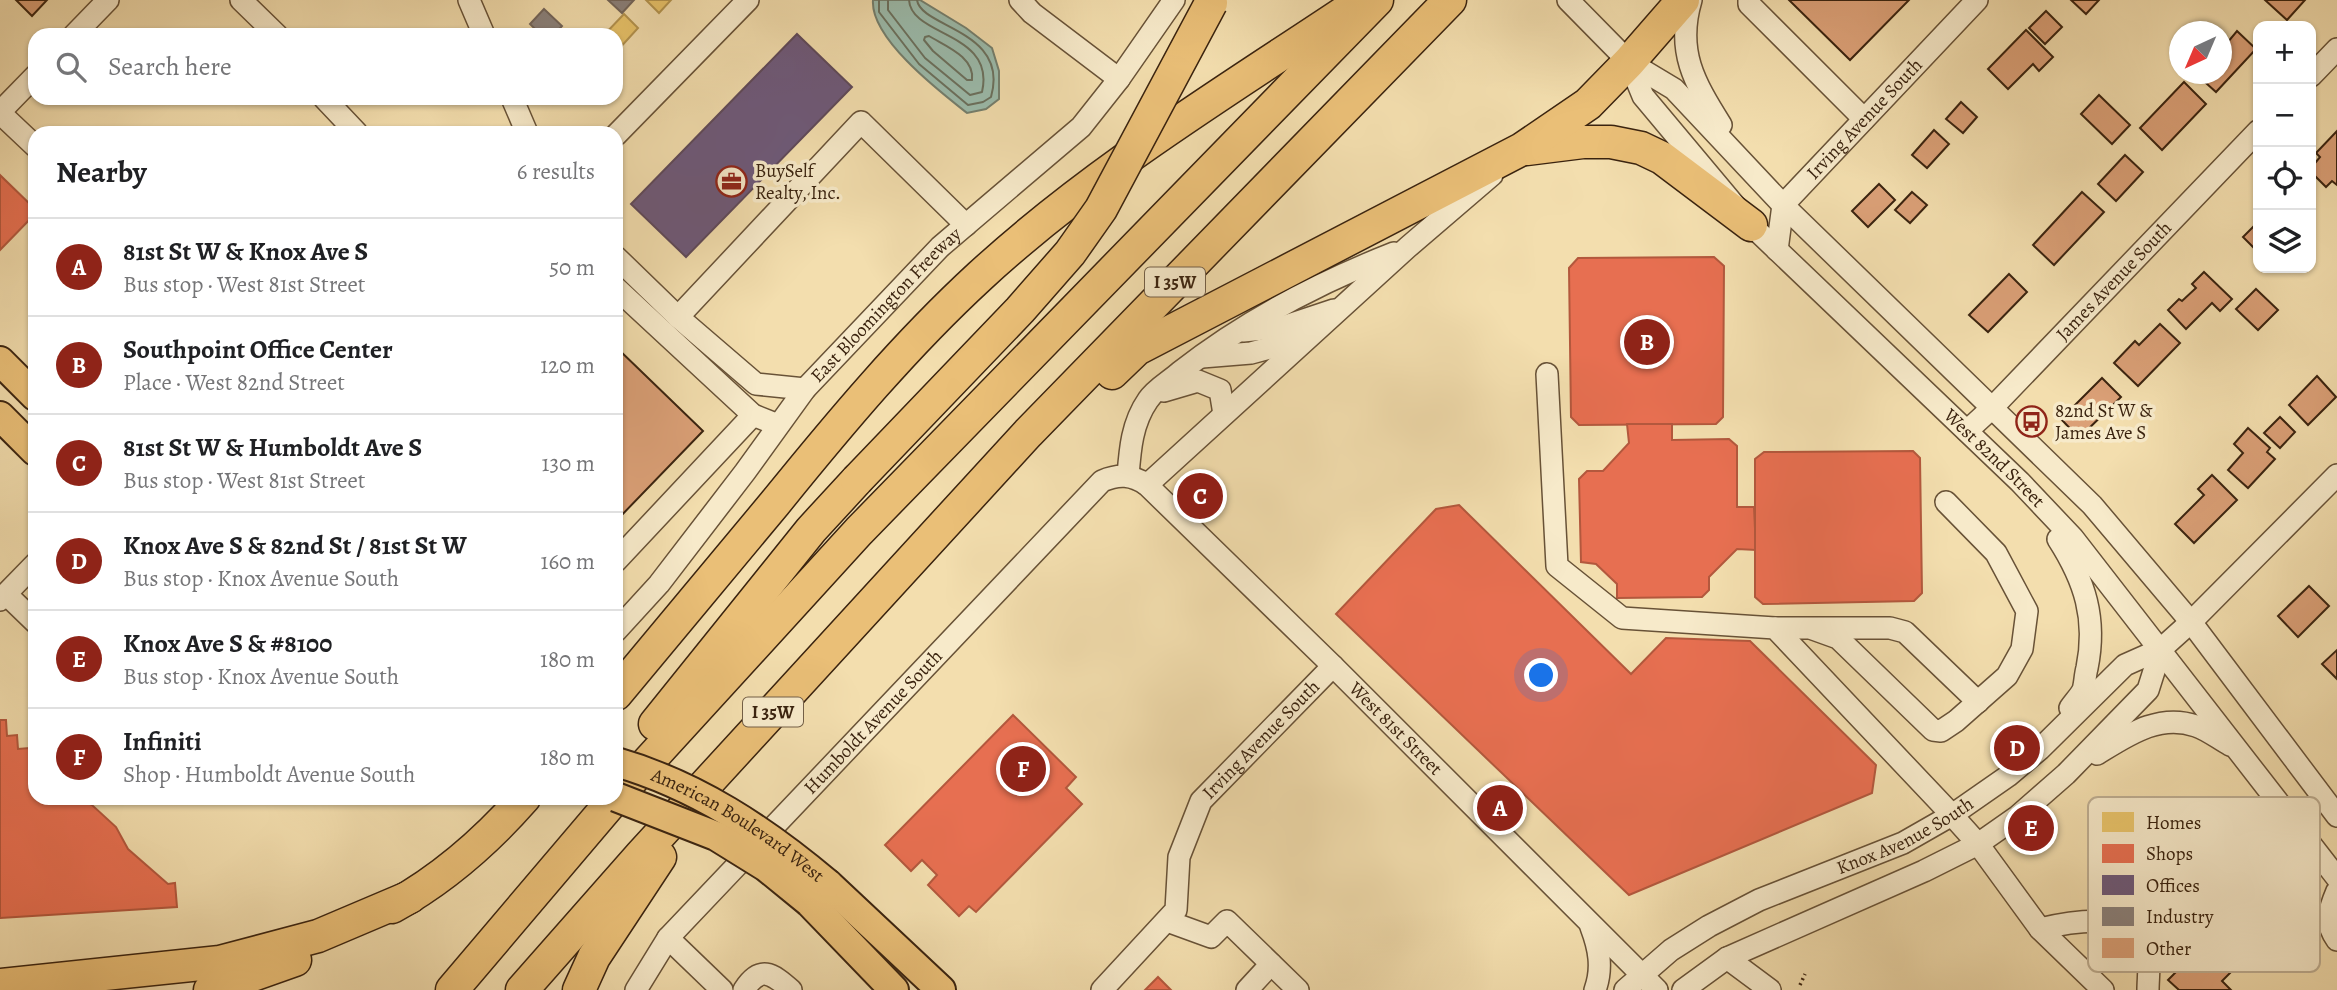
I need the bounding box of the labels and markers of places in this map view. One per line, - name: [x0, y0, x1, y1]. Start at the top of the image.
- place label: BuySelf Realty, Inc.: [755, 158, 841, 206]
- office icon: BuySelf Realty, Inc.: [715, 165, 749, 199]
- pin: B: [1624, 316, 1670, 368]
- place label: 82nd St W & James Ave S: [2055, 398, 2153, 446]
- bus stop icon: 82nd St W & James Ave S: [2015, 405, 2049, 439]
- pin: C: [1177, 470, 1223, 522]
- pin: D: [1994, 722, 2040, 774]
- pin: F: [1000, 743, 1046, 795]
- pin: A: [1477, 782, 1523, 834]
- pin: E: [2008, 802, 2054, 854]

